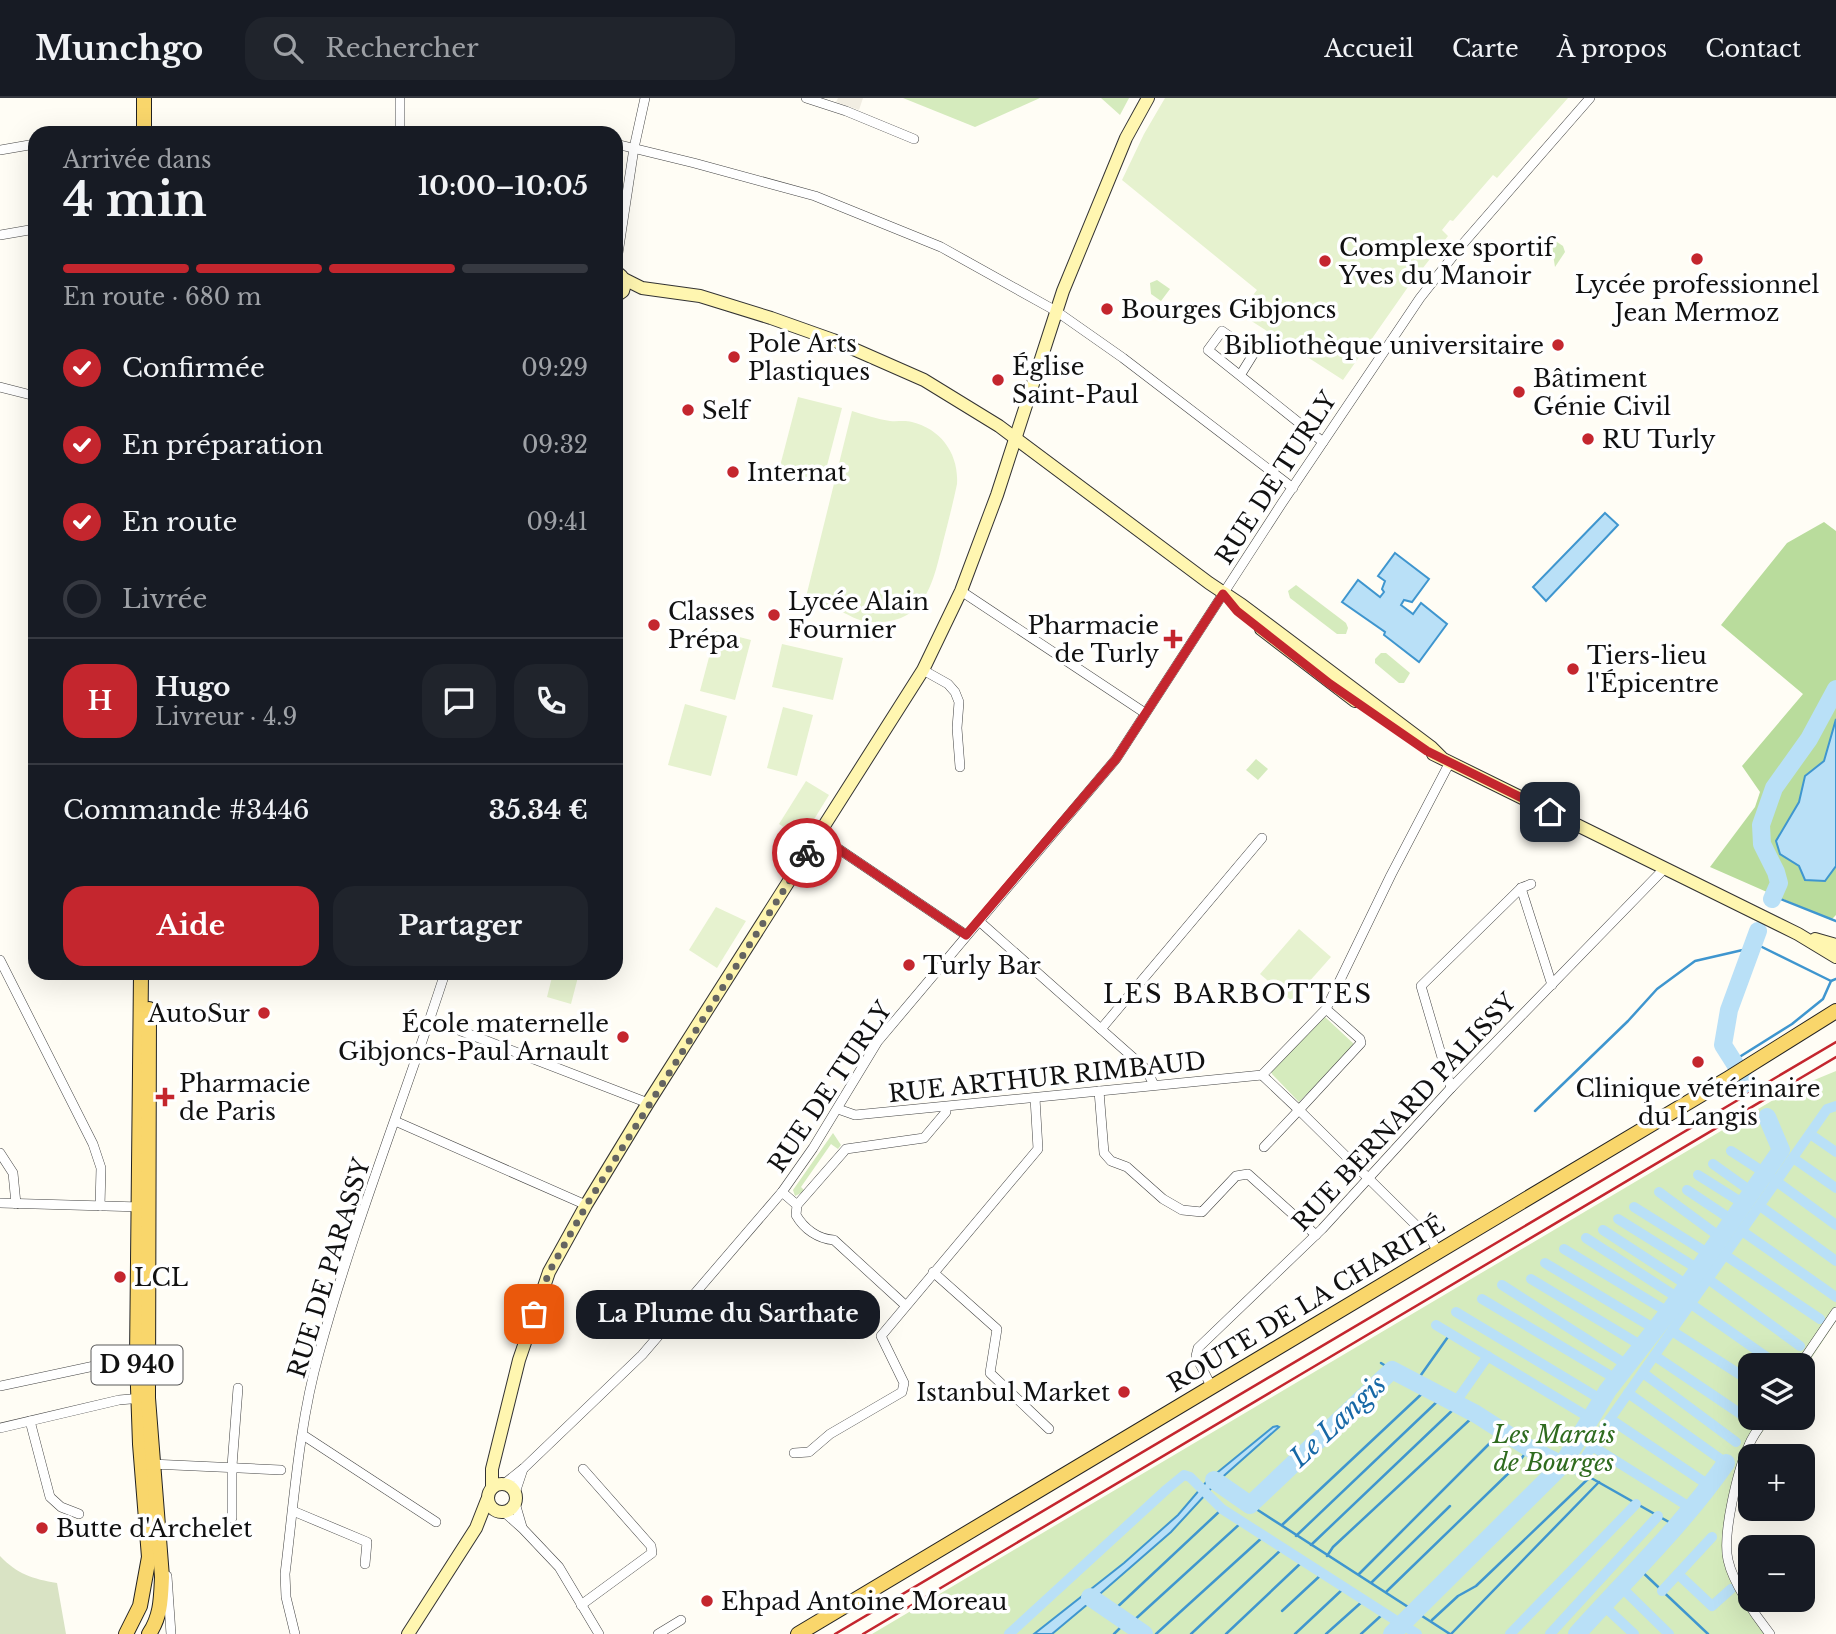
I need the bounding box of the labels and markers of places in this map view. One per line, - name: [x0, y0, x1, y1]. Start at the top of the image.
- place label: Complexe sportif Yves du Manoir: [1338, 233, 1557, 290]
- marker: Lycée professionnel Jean Mermoz: [1689, 251, 1705, 267]
- marker: Complexe sportif Yves du Manoir: [1317, 253, 1333, 269]
- place label: Lycée professionnel Jean Mermoz: [1575, 270, 1819, 327]
- place label: Bourges Gibjoncs: [1121, 295, 1336, 324]
- marker: Bourges Gibjoncs: [1099, 301, 1115, 317]
- place label: Pole Arts Plastiques: [748, 329, 870, 386]
- place label: Bibliothèque universitaire: [1224, 331, 1544, 360]
- marker: Bibliothèque universitaire: [1550, 337, 1566, 353]
- marker: Pole Arts Plastiques: [726, 349, 742, 365]
- place label: Église Saint-Paul: [1012, 352, 1139, 409]
- place label: Bâtiment Génie Civil: [1533, 364, 1671, 421]
- marker: Église Saint-Paul: [990, 372, 1006, 388]
- marker: Bâtiment Génie Civil: [1511, 384, 1527, 400]
- place label: Self: [702, 396, 752, 425]
- marker: Self: [680, 402, 696, 418]
- place label: RU Turly: [1602, 425, 1716, 454]
- marker: RU Turly: [1580, 431, 1596, 447]
- place label: Internat: [747, 458, 847, 487]
- marker: Internat: [725, 464, 741, 480]
- place label: Lycée Alain Fournier: [788, 587, 929, 644]
- place label: Classes Prépa: [668, 597, 755, 654]
- marker: Lycée Alain Fournier: [766, 607, 782, 623]
- place label: Pharmacie de Turly: [1027, 611, 1160, 668]
- marker: Classes Prépa: [646, 617, 662, 633]
- marker: Pharmacie de Turly: [1165, 631, 1181, 647]
- place label: Tiers-lieu l'Épicentre: [1587, 641, 1719, 698]
- marker: Tiers-lieu l'Épicentre: [1565, 661, 1581, 677]
- pin: [1520, 782, 1580, 842]
- place label: Turly Bar: [923, 951, 1041, 980]
- marker: Turly Bar: [901, 957, 917, 973]
- place label: AutoSur: [147, 999, 251, 1028]
- marker: AutoSur: [256, 1005, 272, 1021]
- place label: École maternelle Gibjoncs-Paul Arnault: [338, 1009, 609, 1066]
- marker: École maternelle Gibjoncs-Paul Arnault: [615, 1029, 631, 1045]
- marker: Clinique vétérinaire du Langis: [1690, 1054, 1706, 1070]
- place label: Pharmacie de Paris: [179, 1069, 311, 1126]
- place label: Clinique vétérinaire du Langis: [1576, 1074, 1820, 1131]
- marker: Pharmacie de Paris: [157, 1089, 173, 1105]
- place label: LCL: [134, 1263, 188, 1292]
- marker: LCL: [112, 1269, 128, 1285]
- pin: [504, 1284, 564, 1344]
- callout: La Plume du Sarthate: [576, 1290, 880, 1338]
- place label: Istanbul Market: [916, 1378, 1110, 1407]
- marker: Istanbul Market: [1116, 1384, 1132, 1400]
- place label: Butte d'Archelet: [56, 1514, 252, 1543]
- marker: Butte d'Archelet: [34, 1520, 50, 1536]
- place label: Ehpad Antoine Moreau: [721, 1587, 1007, 1616]
- marker: Ehpad Antoine Moreau: [699, 1593, 715, 1609]

